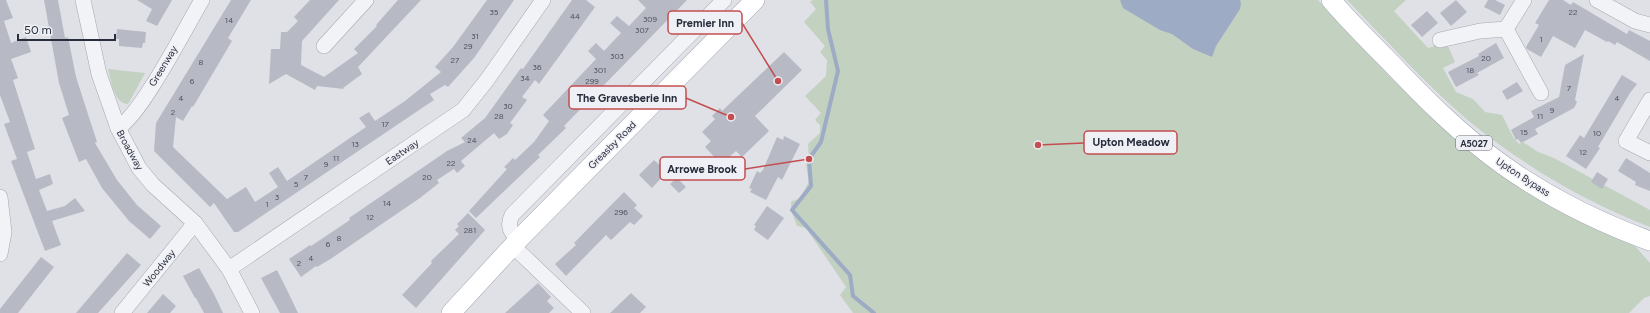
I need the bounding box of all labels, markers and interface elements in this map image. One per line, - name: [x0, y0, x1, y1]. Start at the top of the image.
- house number: 35: [490, 7, 499, 17]
- house number: 22: [1569, 7, 1577, 17]
- house number: 44: [570, 11, 580, 21]
- callout: Premier Inn: [668, 11, 742, 34]
- house number: 309: [643, 14, 657, 24]
- house number: 14: [225, 15, 233, 25]
- scale bar: [18, 16, 115, 42]
- text: Premier Inn: [676, 17, 734, 30]
- text: 50 m: [24, 23, 52, 37]
- house number: 307: [635, 25, 650, 35]
- house number: 31: [471, 31, 479, 41]
- house number: 1: [1539, 34, 1543, 44]
- house number: 29: [464, 41, 473, 51]
- street label: Greenway: [146, 43, 181, 89]
- house number: 303: [610, 51, 624, 61]
- house number: 20: [1481, 53, 1491, 63]
- house number: 27: [451, 55, 460, 65]
- house number: 8: [199, 57, 204, 67]
- house number: 36: [533, 62, 542, 72]
- house number: 301: [594, 65, 606, 75]
- house number: 18: [1466, 65, 1474, 75]
- house number: 34: [520, 73, 530, 83]
- house number: 6: [190, 76, 195, 86]
- house number: 299: [585, 76, 599, 86]
- house number: 7: [1567, 83, 1572, 93]
- callout: The Gravesberie Inn: [569, 86, 686, 109]
- text: The Gravesberie Inn: [577, 92, 677, 105]
- house number: 4: [179, 93, 184, 103]
- house number: 4: [1615, 93, 1620, 103]
- house number: 30: [503, 101, 513, 111]
- house number: 9: [1550, 105, 1555, 115]
- house number: 2: [171, 107, 175, 117]
- house number: 28: [494, 111, 504, 121]
- house number: 11: [1537, 111, 1543, 121]
- street label: Greasby Road: [585, 118, 639, 172]
- house number: 17: [381, 119, 389, 129]
- street label: Broadway: [114, 127, 147, 173]
- house number: 15: [1520, 127, 1528, 137]
- house number: 10: [1593, 128, 1601, 138]
- callout: Upton Meadow: [1084, 131, 1177, 154]
- house number: 24: [467, 135, 477, 145]
- street label: Eastway: [383, 136, 422, 168]
- text: Upton Meadow: [1092, 136, 1170, 149]
- road number: A5027: [1456, 136, 1492, 150]
- house number: 13: [351, 139, 359, 149]
- house number: 12: [1579, 147, 1587, 157]
- house number: 11: [333, 153, 339, 163]
- street label: Upton Bypass: [1493, 155, 1553, 200]
- callout: Arrowe Brook: [660, 157, 745, 180]
- house number: 22: [447, 158, 455, 168]
- house number: 9: [324, 159, 329, 169]
- text: Arrowe Brook: [667, 163, 737, 176]
- house number: 7: [304, 172, 309, 182]
- house number: 20: [422, 172, 432, 182]
- house number: 5: [294, 179, 299, 189]
- house number: 3: [275, 192, 279, 202]
- house number: 14: [383, 198, 391, 208]
- house number: 1: [265, 199, 269, 209]
- house number: 296: [614, 207, 628, 217]
- house number: 12: [366, 212, 374, 222]
- house number: 281: [464, 225, 476, 235]
- house number: 8: [337, 233, 342, 243]
- house number: 6: [326, 239, 331, 249]
- street label: Woodway: [140, 246, 179, 289]
- house number: 4: [309, 253, 314, 263]
- house number: 2: [297, 258, 301, 268]

